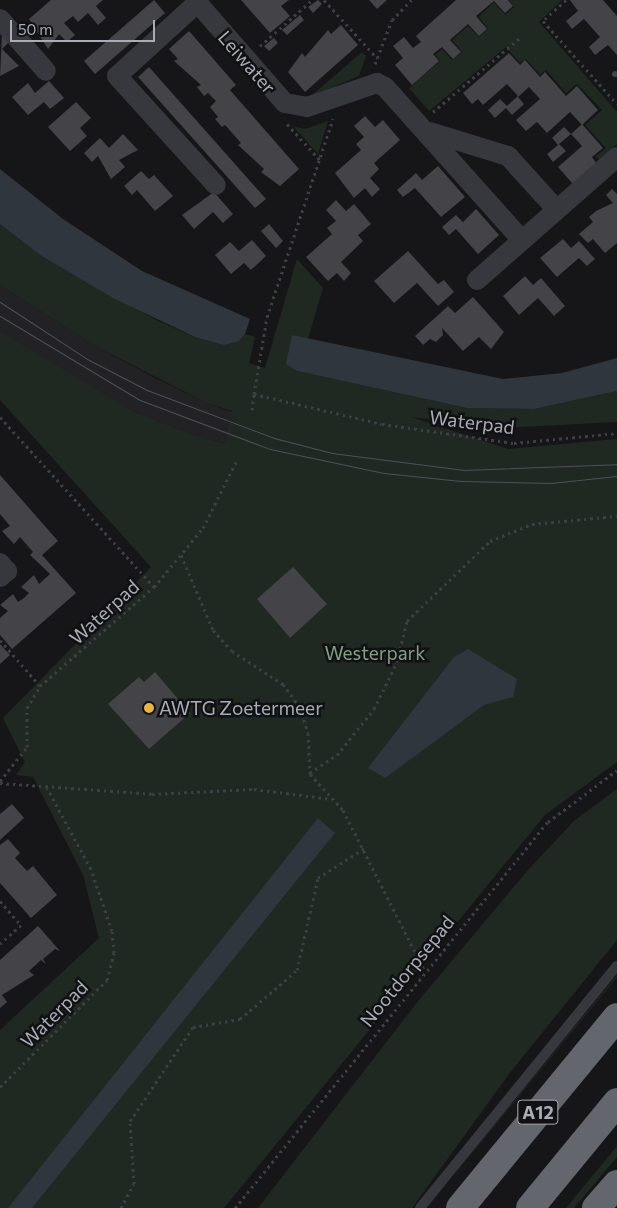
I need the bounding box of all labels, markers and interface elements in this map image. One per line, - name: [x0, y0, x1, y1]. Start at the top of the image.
- scale bar: [12, 10, 158, 42]
- text: 50 m: [18, 20, 52, 38]
- street label: Leiwater: [213, 26, 281, 98]
- street label: Waterpad: [428, 405, 516, 439]
- street label: Waterpad: [65, 575, 143, 649]
- park label: Westerpark: [325, 642, 425, 664]
- place label: AWTG Zoetermeer: [159, 697, 323, 719]
- marker: AWTG Zoetermeer: [143, 702, 155, 714]
- street label: Nootdorpsepad: [355, 911, 459, 1031]
- street label: Waterpad: [16, 976, 92, 1052]
- road number: A12: [517, 1096, 559, 1128]

